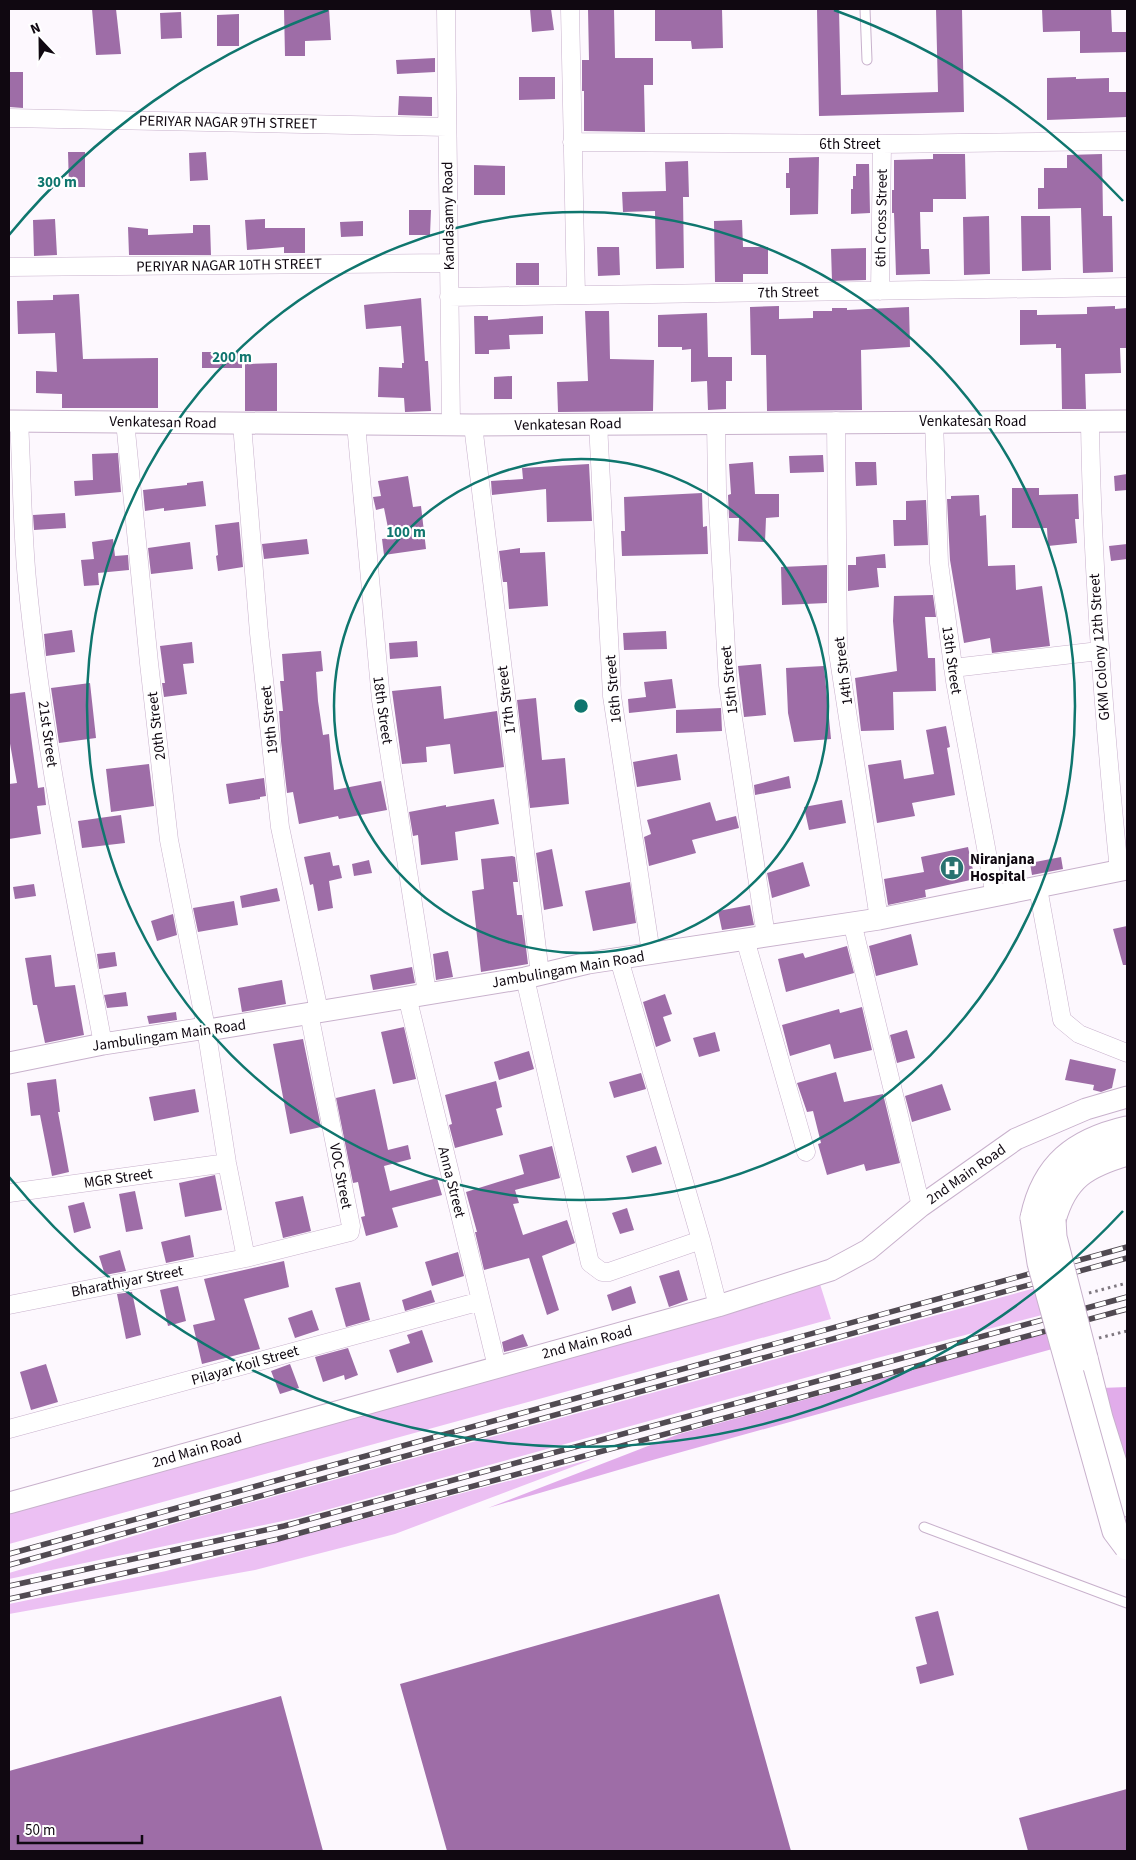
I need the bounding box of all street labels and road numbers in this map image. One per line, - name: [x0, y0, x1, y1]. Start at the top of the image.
- street label: PERIYAR NAGAR 9TH STREET: [139, 110, 317, 135]
- street label: 6th Street: [819, 134, 881, 155]
- street label: Kandasamy Road: [437, 161, 460, 271]
- street label: 6th Cross Street: [870, 169, 893, 267]
- street label: PERIYAR NAGAR 10TH STREET: [136, 253, 322, 278]
- street label: 7th Street: [757, 281, 819, 304]
- street label: Venkatesan Road: [109, 411, 217, 434]
- street label: Venkatesan Road: [919, 411, 1027, 432]
- street label: Venkatesan Road: [514, 413, 622, 436]
- street label: GKM Colony 12th Street: [1084, 573, 1115, 721]
- street label: 13th Street: [936, 625, 967, 696]
- street label: 14th Street: [829, 636, 858, 706]
- street label: 15th Street: [715, 645, 744, 715]
- street label: 16th Street: [600, 654, 627, 724]
- street label: 17th Street: [492, 665, 521, 735]
- street label: 18th Street: [367, 675, 398, 746]
- street label: 19th Street: [255, 685, 284, 755]
- street label: 20th Street: [142, 691, 171, 761]
- street label: 21st Street: [32, 700, 63, 768]
- street label: Jambulingam Main Road: [490, 946, 646, 993]
- street label: Jambulingam Main Road: [91, 1014, 247, 1057]
- street label: 2nd Main Road: [922, 1139, 1010, 1210]
- street label: VOC Street: [324, 1141, 357, 1211]
- street label: Anna Street: [433, 1144, 470, 1220]
- street label: MGR Street: [82, 1163, 154, 1194]
- street label: Bharathiyar Street: [69, 1260, 185, 1303]
- street label: 2nd Main Road: [540, 1320, 635, 1365]
- street label: Pilayar Koil Street: [189, 1340, 301, 1391]
- street label: 2nd Main Road: [150, 1428, 245, 1473]

